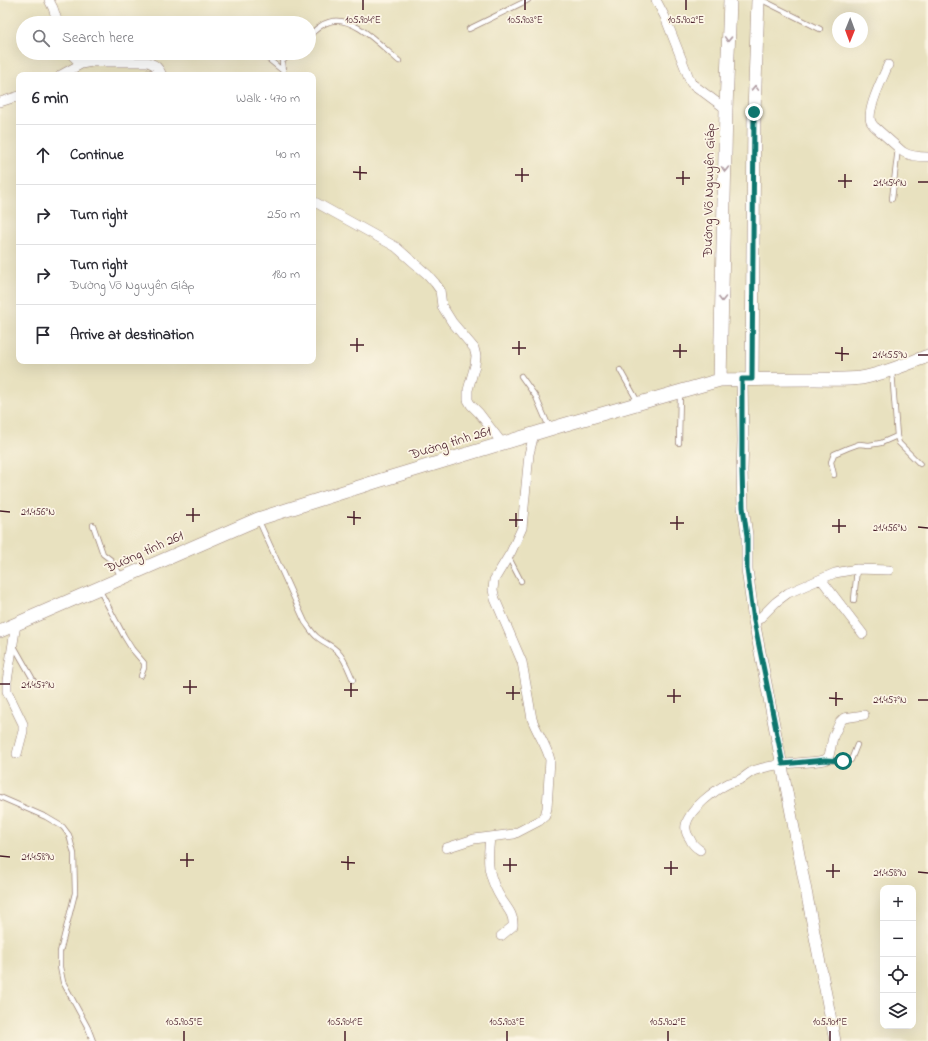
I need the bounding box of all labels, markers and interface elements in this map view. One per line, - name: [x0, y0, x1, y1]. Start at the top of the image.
- north arrow: [832, 12, 868, 48]
- text: 105.904°E: [345, 13, 381, 28]
- text: 105.903°E: [507, 13, 543, 28]
- text: 105.902°E: [668, 13, 704, 28]
- search box: [16, 16, 316, 60]
- icon: search: [30, 27, 52, 49]
- text: Search here: [62, 27, 134, 49]
- one-way arrow: [724, 36, 733, 42]
- one-way arrow: [751, 85, 759, 91]
- text: 6 min: [32, 86, 68, 111]
- text: Walk · 470 m: [236, 89, 300, 108]
- route end: [745, 103, 763, 121]
- street label: Đường Võ Nguyên Giáp: [698, 122, 722, 258]
- icon: ahead: [32, 144, 54, 166]
- text: Continue: [70, 144, 124, 166]
- text: 40 m: [276, 145, 300, 164]
- one-way arrow: [721, 166, 729, 172]
- text: 21.454°N: [873, 176, 907, 191]
- icon: right: [32, 204, 54, 226]
- text: Turn right: [70, 204, 128, 226]
- text: 250 m: [267, 205, 300, 224]
- text: Turn right: [70, 254, 128, 276]
- icon: right: [32, 264, 54, 286]
- text: 180 m: [272, 265, 300, 284]
- text: Đường Võ Nguyên Giáp: [70, 276, 195, 295]
- one-way arrow: [718, 296, 726, 302]
- icon: arrive: [32, 324, 54, 346]
- text: Arrive at destination: [70, 324, 194, 346]
- text: 21.455°N: [872, 348, 908, 363]
- street label: Đường tỉnh 261: [406, 421, 495, 467]
- text: 21.456°N: [21, 505, 55, 520]
- text: 21.456°N: [873, 521, 907, 536]
- street label: Đường tỉnh 261: [101, 525, 188, 580]
- text: 21.457°N: [21, 678, 55, 693]
- text: 21.457°N: [873, 693, 907, 708]
- route start: [834, 752, 852, 770]
- text: 21.458°N: [21, 850, 55, 865]
- text: 21.458°N: [873, 866, 907, 881]
- map controls: [880, 885, 916, 1029]
- button: +: [880, 885, 916, 921]
- button: −: [880, 921, 916, 957]
- button: locate: [880, 957, 916, 993]
- button: layers: [880, 993, 916, 1029]
- text: 105.905°E: [165, 1015, 203, 1030]
- text: 105.904°E: [327, 1015, 363, 1030]
- text: 105.903°E: [489, 1015, 525, 1030]
- text: 105.902°E: [650, 1015, 686, 1030]
- text: 105.901°E: [813, 1015, 847, 1030]

